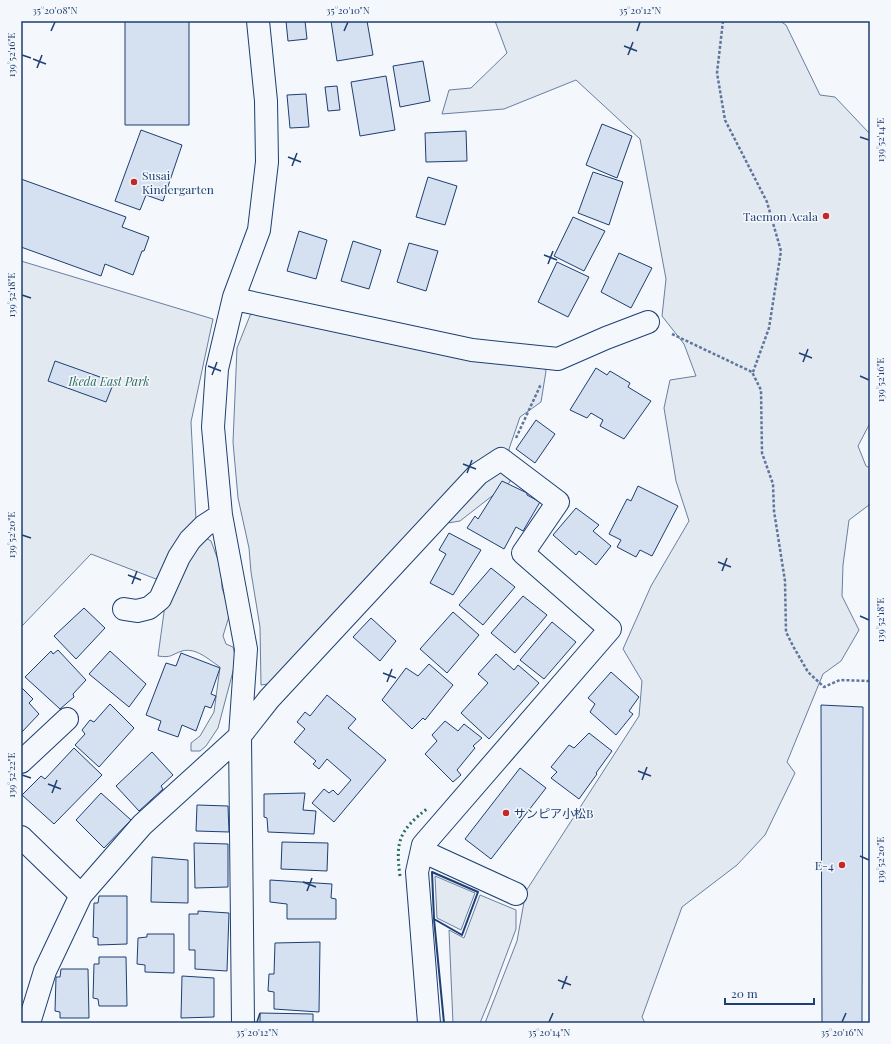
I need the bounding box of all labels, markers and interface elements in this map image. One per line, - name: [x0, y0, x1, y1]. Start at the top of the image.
- text: 35°20'08"N: [32, 3, 78, 17]
- text: 35°20'10"N: [326, 3, 370, 17]
- text: 35°20'12"N: [619, 3, 661, 17]
- text: 139°52'16"E: [4, 33, 18, 77]
- text: 139°52'14"E: [873, 118, 887, 162]
- place label: Susai Kindergarten: [142, 167, 214, 197]
- marker: Susai Kindergarten: [129, 177, 139, 187]
- place label: Taemon Acala: [743, 208, 818, 224]
- marker: Taemon Acala: [821, 211, 831, 221]
- text: 139°52'18"E: [4, 273, 18, 317]
- text: 139°52'16"E: [873, 358, 887, 402]
- park label: Ikeda East Park: [68, 373, 149, 389]
- text: 139°52'20"E: [4, 512, 18, 558]
- text: 139°52'18"E: [873, 598, 887, 642]
- text: 139°52'22"E: [4, 752, 18, 798]
- place label: サンピア小松B: [514, 805, 593, 821]
- marker: サンピア小松B: [501, 808, 511, 818]
- text: 139°52'20"E: [873, 837, 887, 883]
- place label: E-4: [815, 857, 834, 873]
- marker: E-4: [837, 860, 847, 870]
- scale bar: [725, 980, 814, 1006]
- text: 20 m: [731, 985, 758, 1001]
- text: 35°20'12"N: [236, 1025, 278, 1039]
- text: 35°20'14"N: [528, 1025, 570, 1039]
- text: 35°20'16"N: [821, 1025, 864, 1039]

